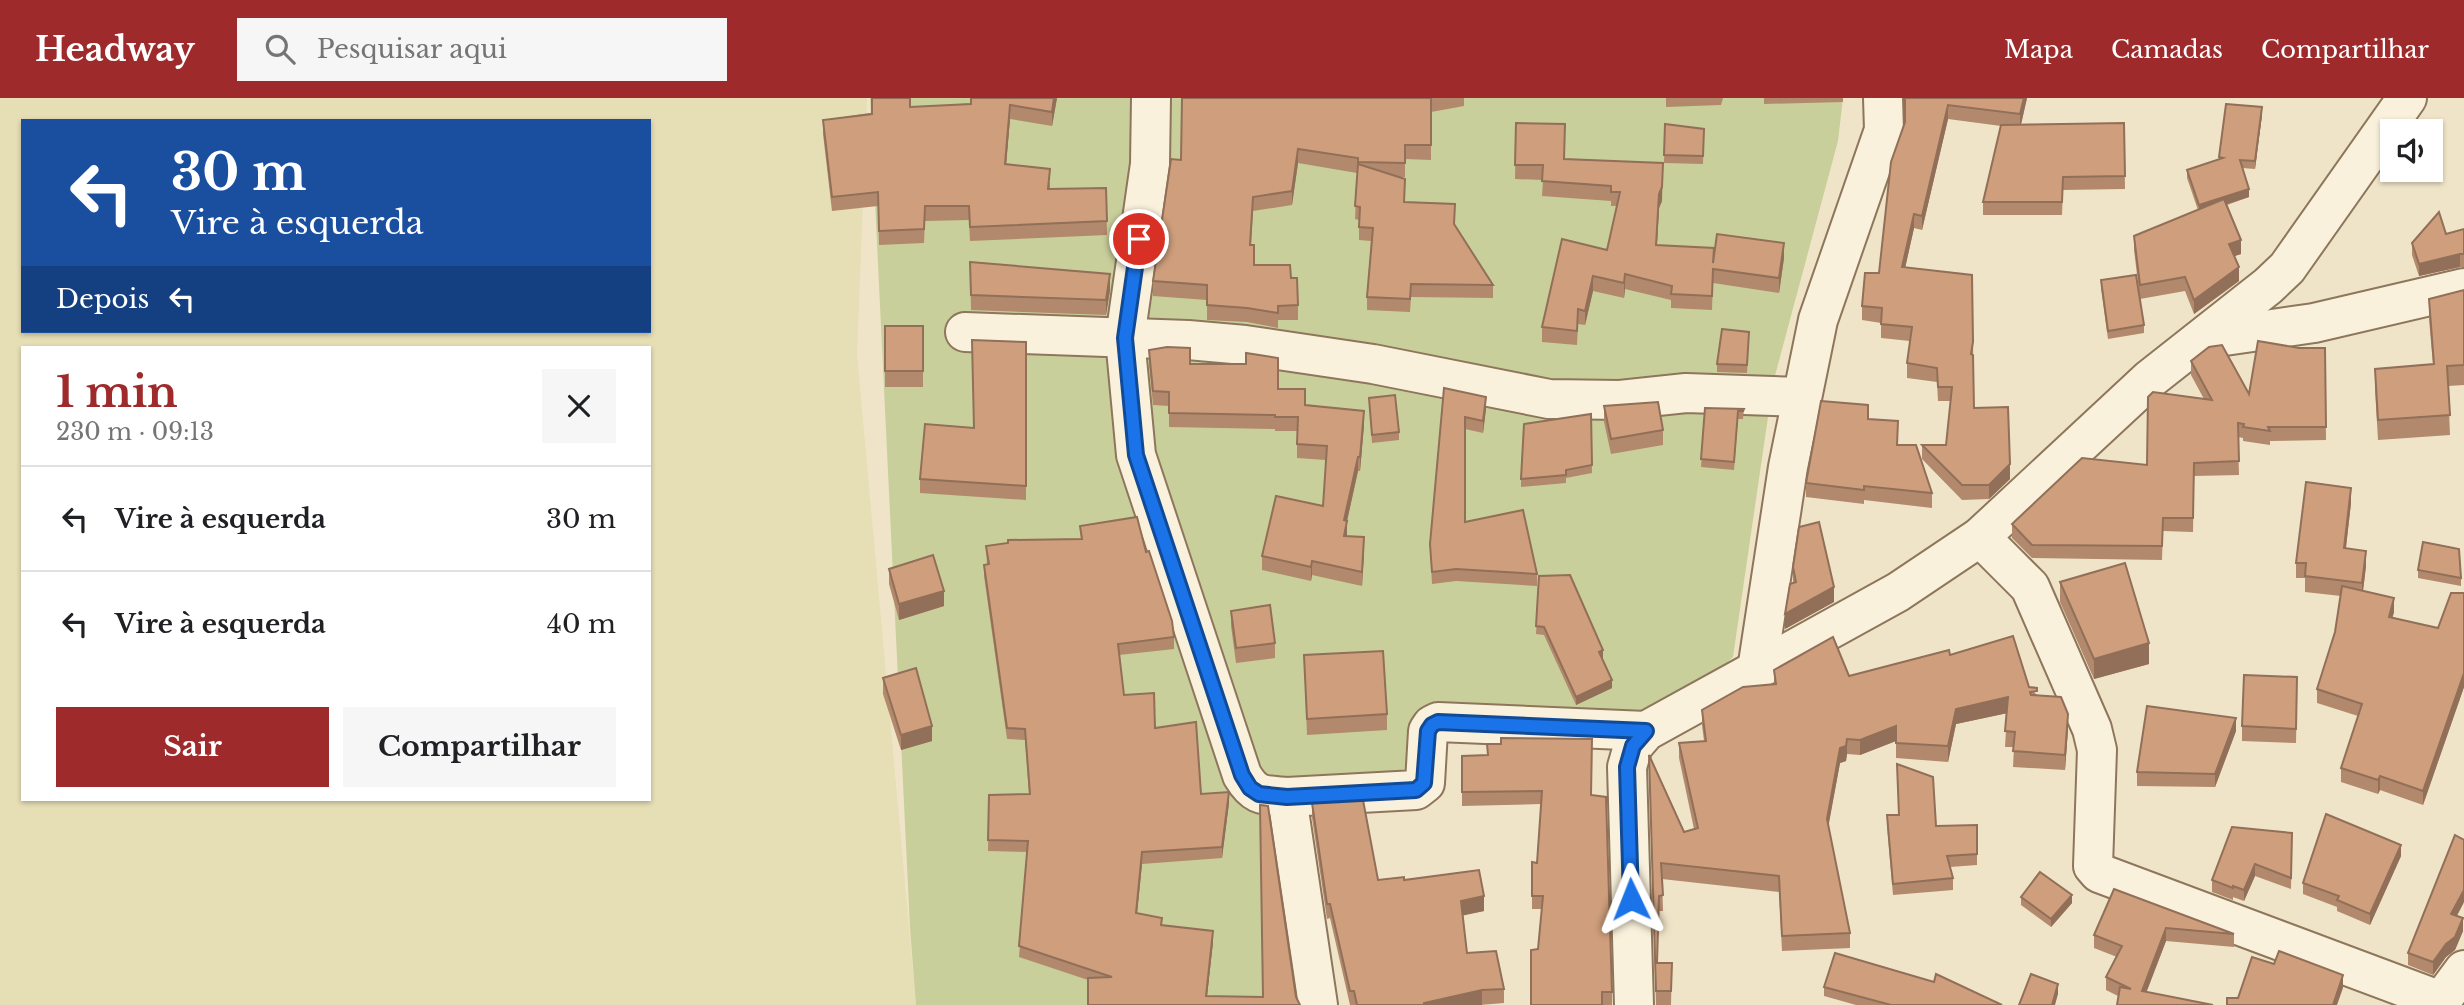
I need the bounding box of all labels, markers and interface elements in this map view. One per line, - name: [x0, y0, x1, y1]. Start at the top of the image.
- search box: [237, 18, 727, 81]
- text: Headway: [35, 29, 195, 70]
- icon: search: [261, 30, 299, 68]
- text: Pesquisar aqui: [317, 33, 507, 65]
- text: Mapa: [2004, 35, 2073, 64]
- text: Camadas: [2111, 35, 2223, 64]
- text: Compartilhar: [2261, 35, 2429, 64]
- map controls: [2380, 119, 2443, 182]
- button: sound: [2380, 119, 2443, 182]
- text: 30 m: [171, 142, 306, 203]
- icon: left: [56, 147, 147, 238]
- text: Vire à esquerda: [171, 203, 424, 243]
- pin: [1109, 209, 1169, 269]
- icon: arrive: [1120, 220, 1158, 258]
- icon: left: [163, 280, 201, 318]
- text: Depois: [56, 283, 149, 315]
- text: 1 min: [56, 366, 178, 418]
- button: close: [542, 369, 616, 443]
- text: 230 m · 09:13: [56, 418, 214, 446]
- icon: left: [56, 500, 94, 538]
- text: Vire à esquerda: [115, 503, 326, 535]
- text: 30 m: [546, 503, 616, 535]
- icon: left: [56, 605, 94, 643]
- text: Vire à esquerda: [115, 608, 326, 640]
- text: 40 m: [547, 608, 616, 640]
- button: Sair: [56, 707, 329, 787]
- button: Compartilhar: [343, 707, 616, 787]
- position arrow: [1594, 862, 1668, 936]

